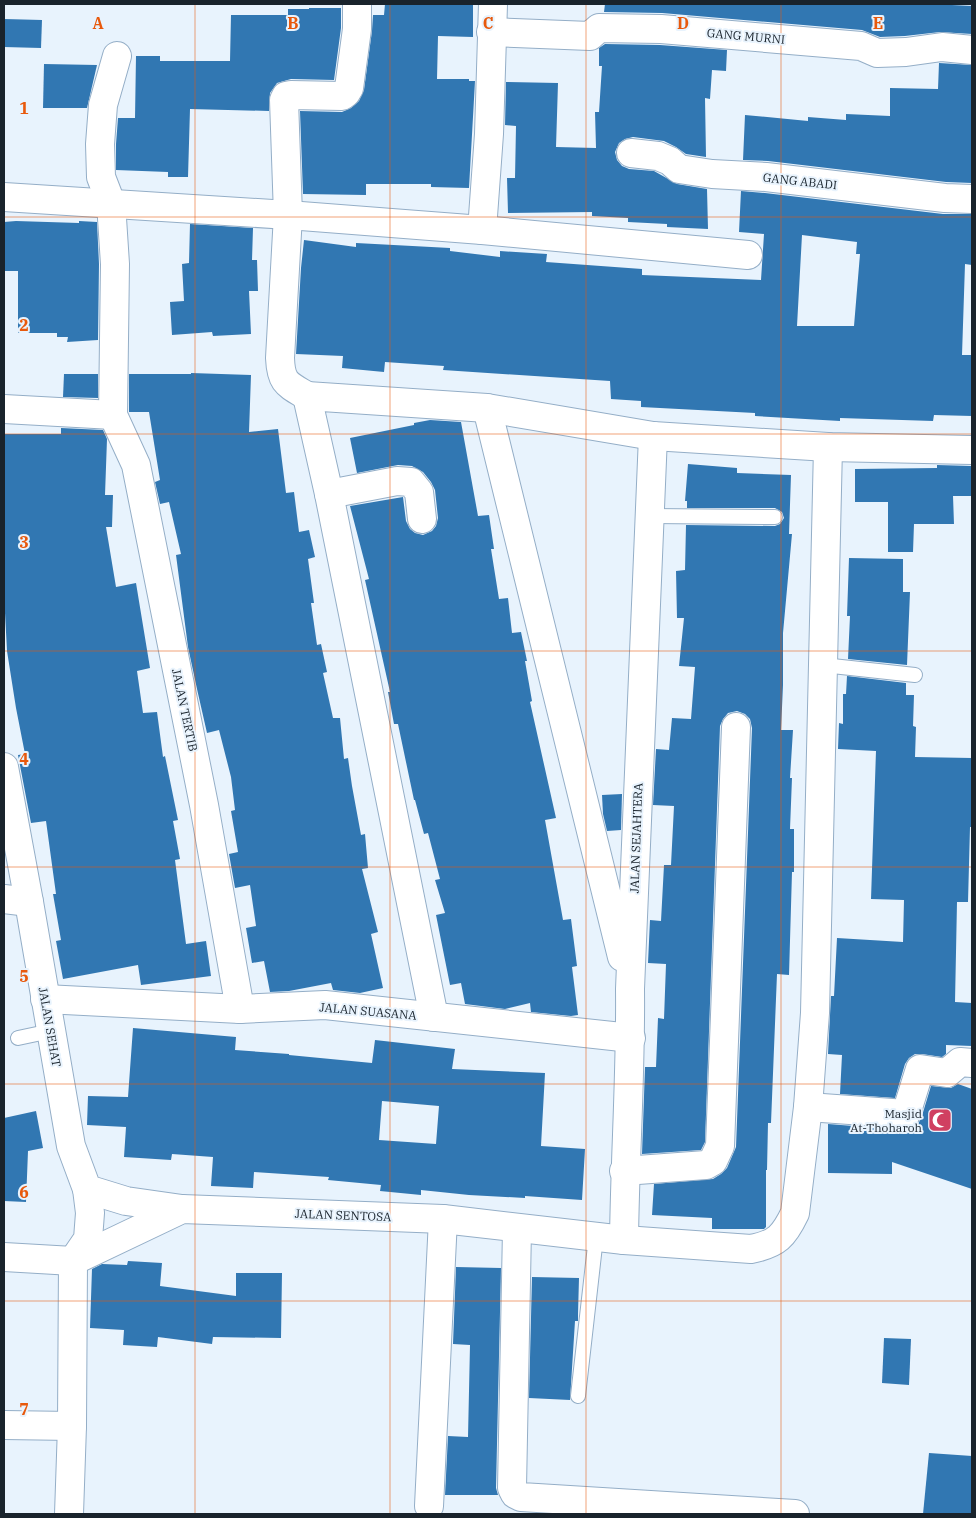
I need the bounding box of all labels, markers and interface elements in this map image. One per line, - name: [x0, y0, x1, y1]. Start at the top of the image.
- text: A: [92, 13, 104, 33]
- text: B: [287, 13, 299, 33]
- text: C: [483, 13, 493, 33]
- text: D: [677, 13, 689, 33]
- text: E: [873, 13, 883, 33]
- street label: GANG MURNI: [706, 25, 786, 47]
- text: 1: [19, 98, 29, 118]
- street label: GANG ABADI: [762, 170, 838, 192]
- text: 2: [19, 315, 29, 335]
- text: 3: [19, 532, 29, 552]
- street label: JALAN TERTIB: [169, 667, 201, 753]
- text: 4: [19, 749, 29, 769]
- street label: JALAN SEJAHTERA: [627, 782, 645, 894]
- text: 5: [19, 966, 29, 986]
- street label: JALAN SEHAT: [36, 986, 64, 1068]
- street label: JALAN SUASANA: [319, 999, 418, 1023]
- place label: Masjid At-Thoharoh: [850, 1106, 923, 1135]
- mosque icon: Masjid At-Thoharoh: [927, 1107, 953, 1133]
- text: 6: [19, 1182, 29, 1202]
- street label: JALAN SENTOSA: [294, 1206, 392, 1224]
- text: 7: [19, 1399, 29, 1419]

